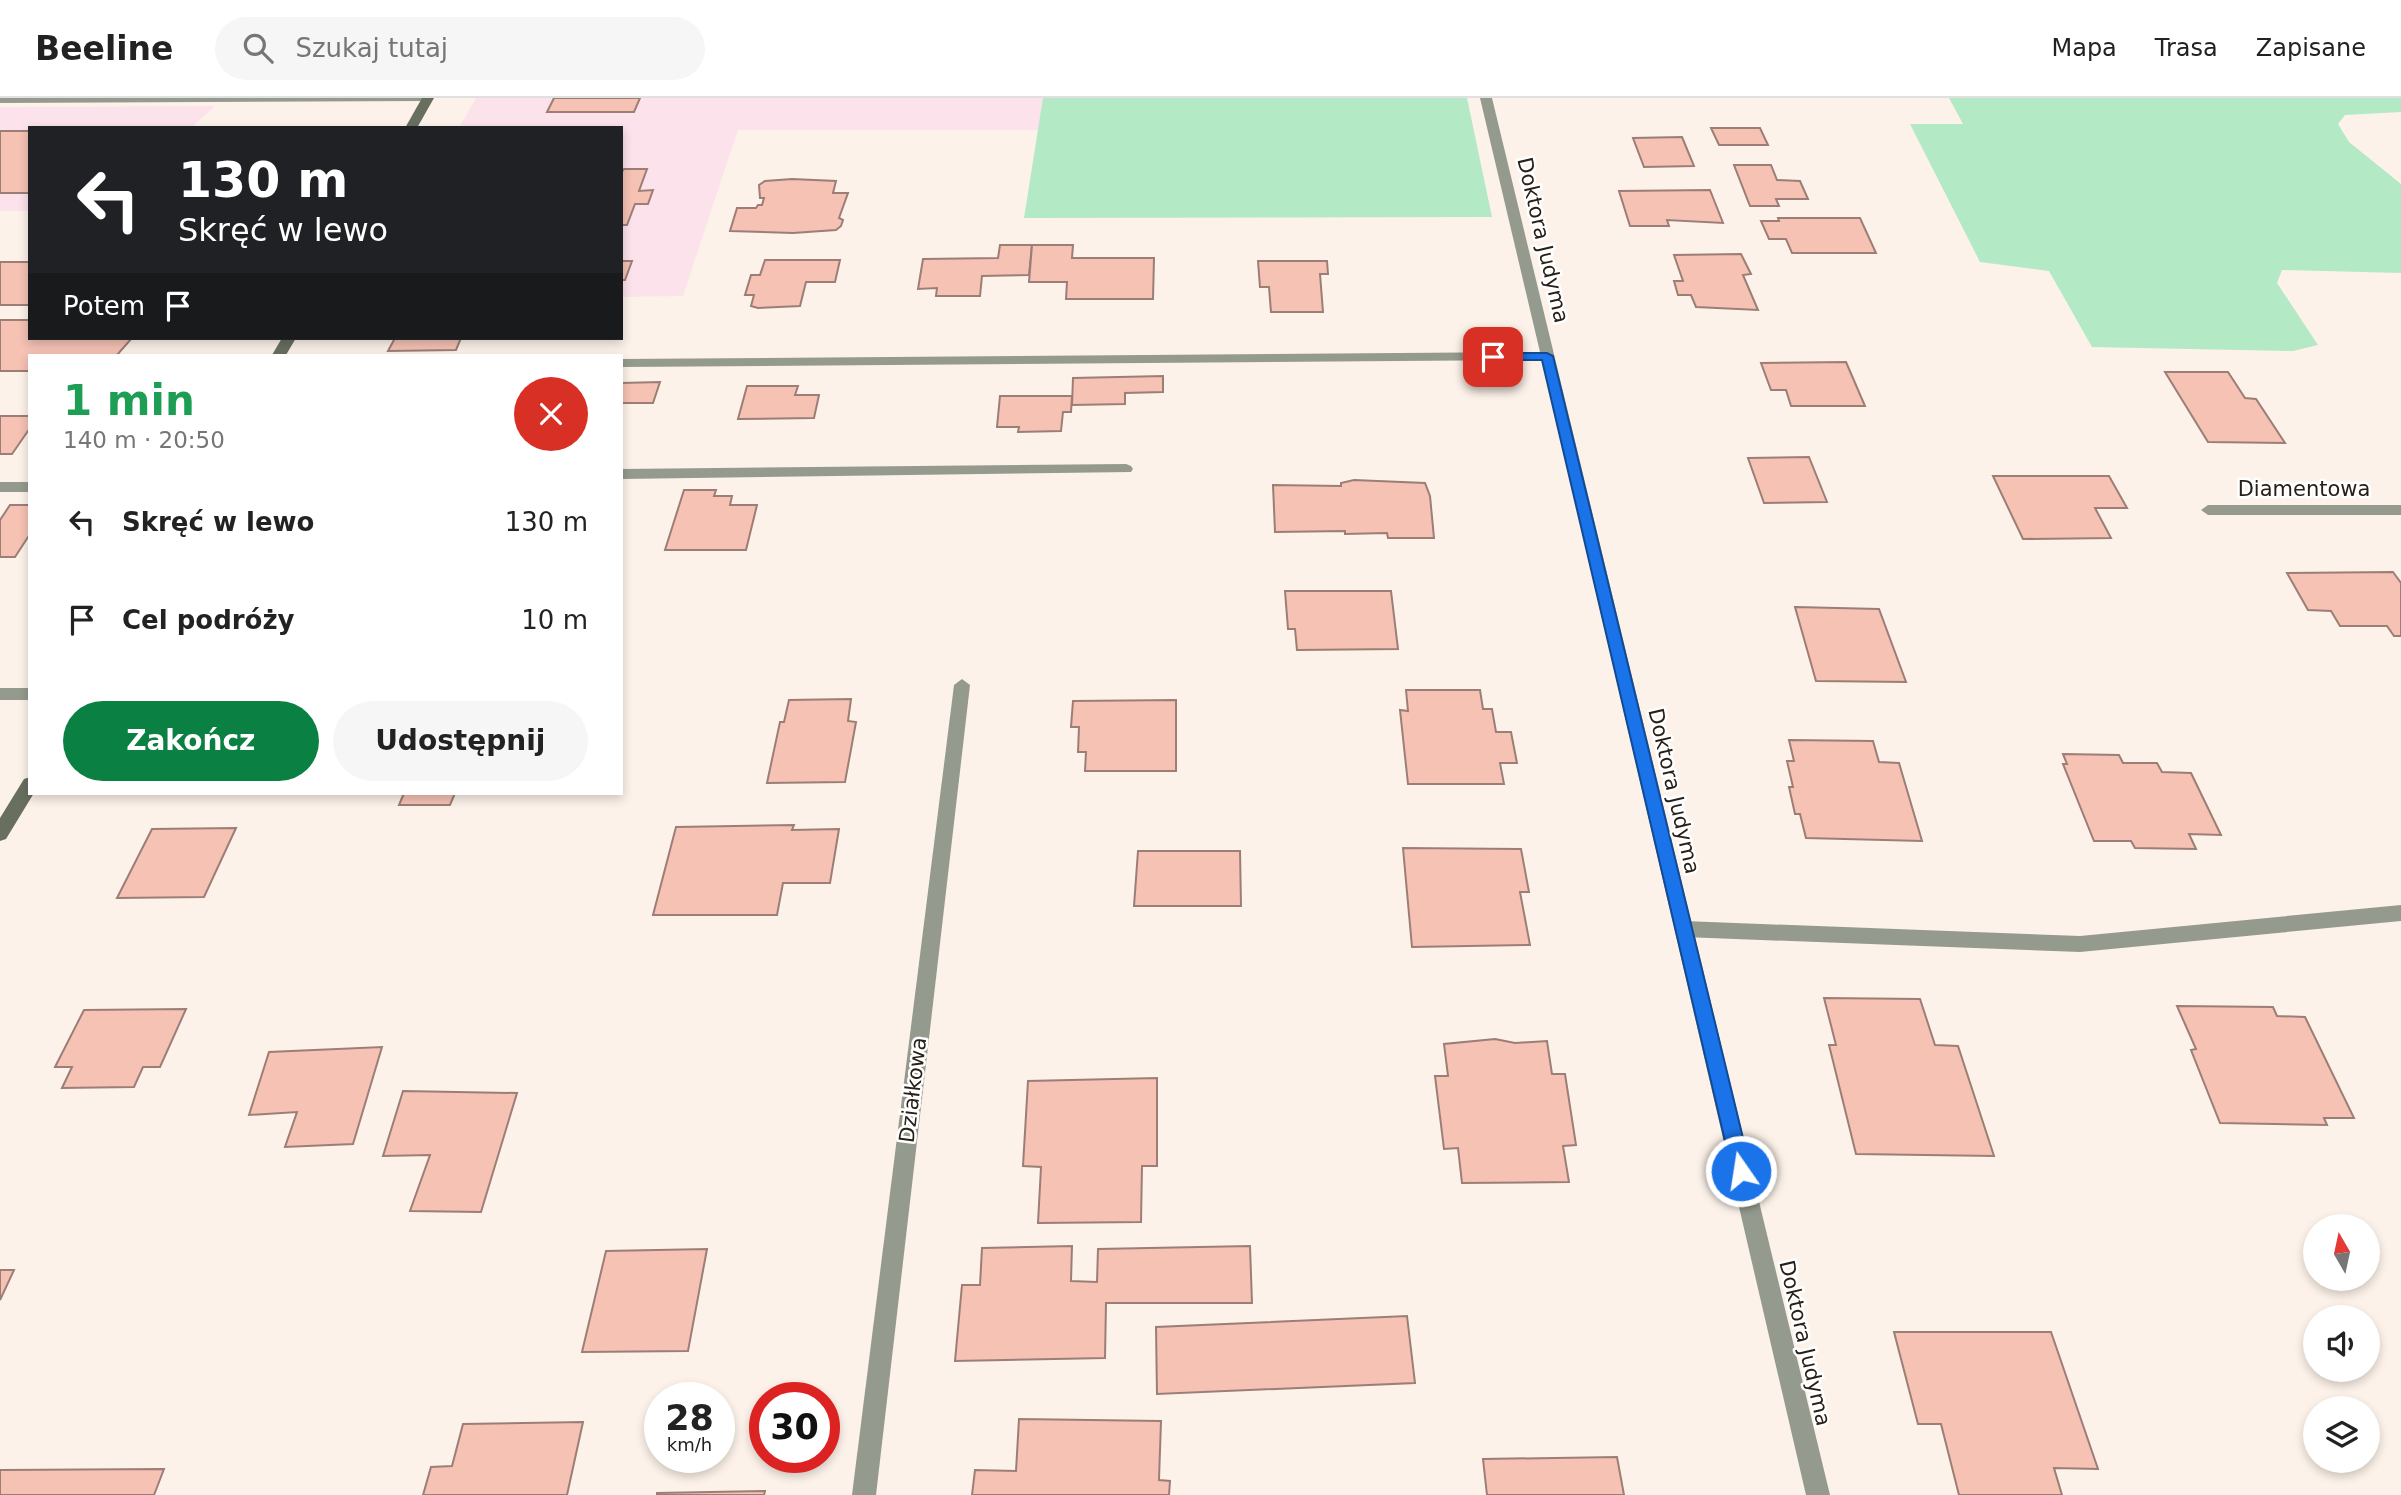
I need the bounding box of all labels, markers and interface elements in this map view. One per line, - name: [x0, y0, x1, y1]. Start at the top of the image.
- search box: [215, 17, 705, 80]
- text: Beeline: [35, 29, 173, 68]
- icon: search: [239, 29, 277, 67]
- text: Szukaj tutaj: [295, 33, 448, 63]
- text: Mapa: [2051, 34, 2117, 62]
- text: Trasa: [2155, 34, 2218, 62]
- text: Zapisane: [2256, 34, 2366, 62]
- text: 130 m: [178, 152, 348, 209]
- icon: left: [63, 154, 154, 245]
- street label: Doktora Judyma: [1512, 155, 1574, 325]
- text: Skręć w lewo: [178, 211, 388, 249]
- icon: arrive: [159, 287, 197, 325]
- text: Potem: [63, 291, 145, 321]
- pin: [1463, 327, 1523, 387]
- icon: arrive: [1474, 338, 1512, 376]
- text: 1 min: [63, 376, 195, 425]
- button: close: [514, 377, 588, 451]
- text: 140 m · 20:50: [63, 427, 225, 453]
- street label: Diamentowa: [2238, 477, 2370, 501]
- icon: left: [63, 503, 101, 541]
- text: Skręć w lewo: [122, 507, 314, 537]
- text: 130 m: [505, 507, 588, 537]
- icon: arrive: [63, 601, 101, 639]
- text: Cel podróży: [122, 605, 295, 635]
- text: 10 m: [521, 605, 588, 635]
- button: Zakończ: [63, 701, 319, 781]
- button: Udostępnij: [333, 701, 588, 781]
- street label: Doktora Judyma: [1643, 706, 1705, 876]
- street label: Działkowa: [895, 1036, 931, 1144]
- position arrow: [1704, 1134, 1778, 1208]
- north arrow: [2303, 1214, 2380, 1292]
- map controls: [2303, 1214, 2380, 1473]
- street label: Doktora Judyma: [1774, 1258, 1836, 1428]
- button: sound: [2303, 1305, 2380, 1382]
- speed limit sign: 30: [749, 1382, 840, 1473]
- button: layers: [2303, 1396, 2380, 1473]
- text: 28: [665, 1398, 714, 1438]
- text: km/h: [667, 1434, 712, 1455]

